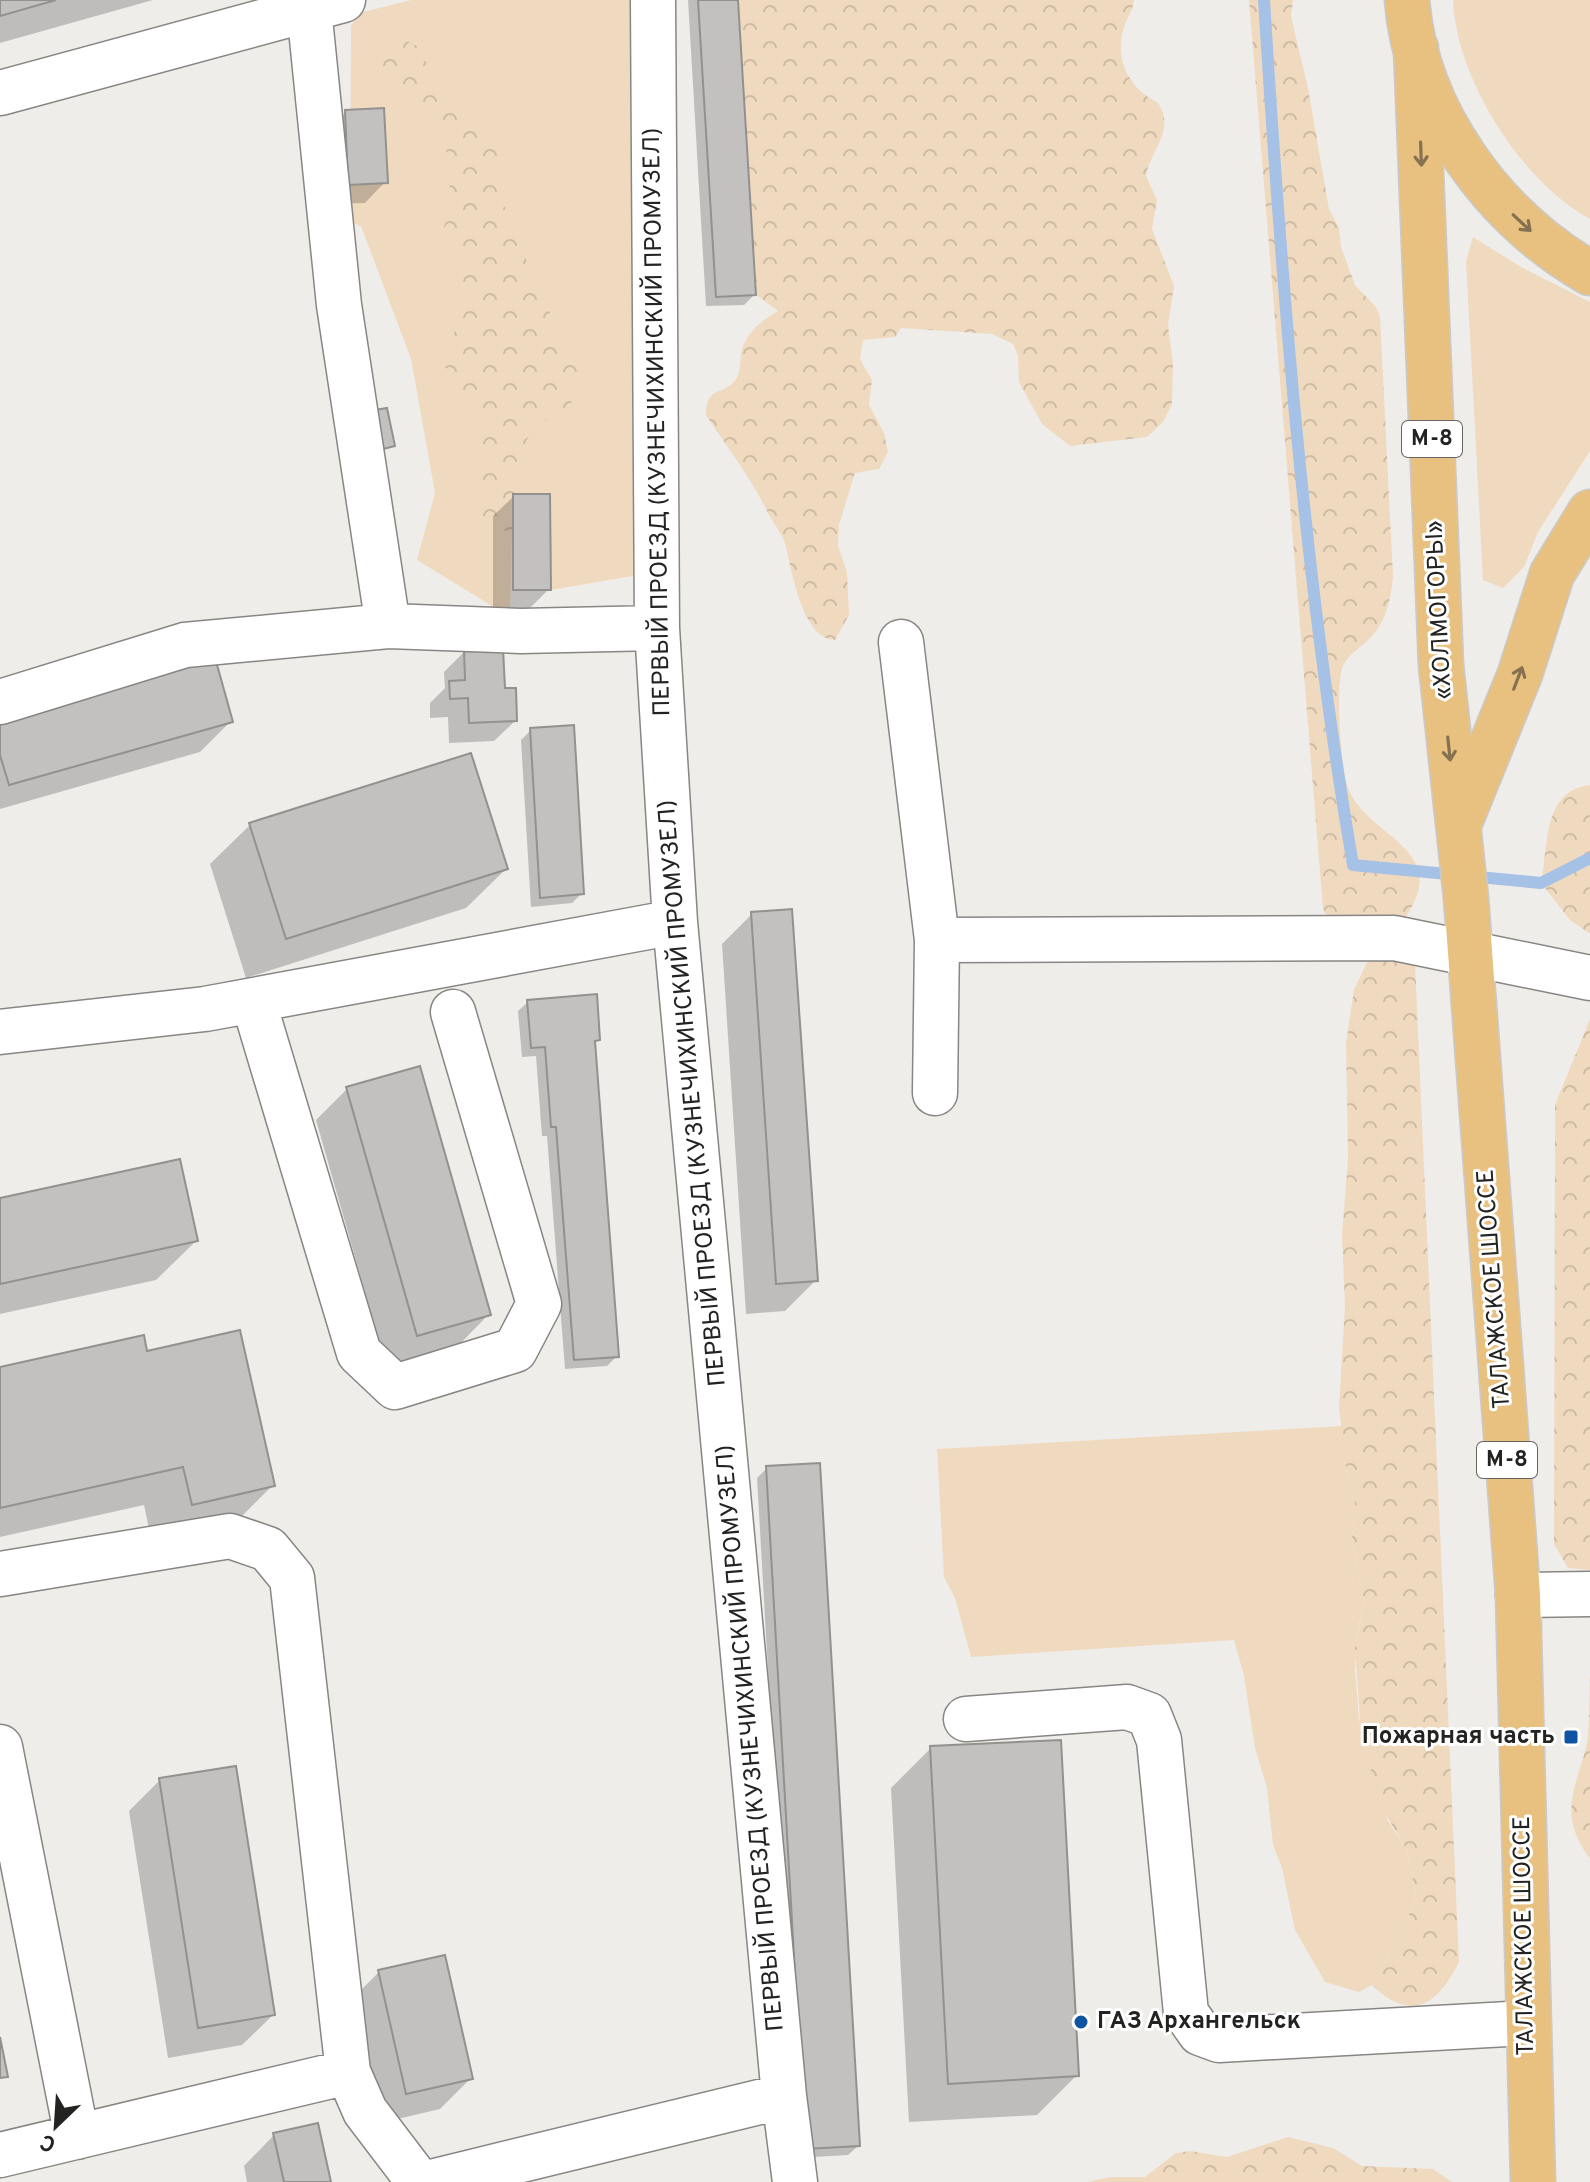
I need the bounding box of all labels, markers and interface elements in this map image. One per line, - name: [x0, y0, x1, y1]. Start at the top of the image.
- street label: ПЕРВЫЙ ПРОЕЗД (КУЗНЕЧИХИНСКИЙ ПРОМУЗЕЛ): [636, 127, 678, 717]
- one-way arrow: [1413, 140, 1428, 167]
- one-way arrow: [1511, 213, 1531, 232]
- road number: М-8: [1402, 421, 1462, 457]
- street label: «ХОЛМОГОРЫ»: [1420, 520, 1460, 700]
- one-way arrow: [1512, 666, 1526, 691]
- one-way arrow: [1442, 735, 1457, 762]
- street label: ПЕРВЫЙ ПРОЕЗД (КУЗНЕЧИХИНСКИЙ ПРОМУЗЕЛ): [650, 798, 734, 1388]
- street label: ТАЛАЖСКОЕ ШОССЕ: [1472, 1168, 1518, 1410]
- road number: М-8: [1477, 1442, 1537, 1478]
- street label: ПЕРВЫЙ ПРОЕЗД (КУЗНЕЧИХИНСКИЙ ПРОМУЗЕЛ): [708, 1443, 792, 2033]
- place label: Пожарная часть: [1362, 1722, 1555, 1752]
- marker: Пожарная часть: [1562, 1728, 1580, 1746]
- street label: ТАЛАЖСКОЕ ШОССЕ: [1508, 1816, 1542, 2056]
- place label: ГАЗ Архангельск: [1097, 2007, 1301, 2037]
- marker: ГАЗ Архангельск: [1072, 2013, 1090, 2031]
- north arrow: [16, 2086, 96, 2166]
- text: С: [37, 2127, 61, 2157]

